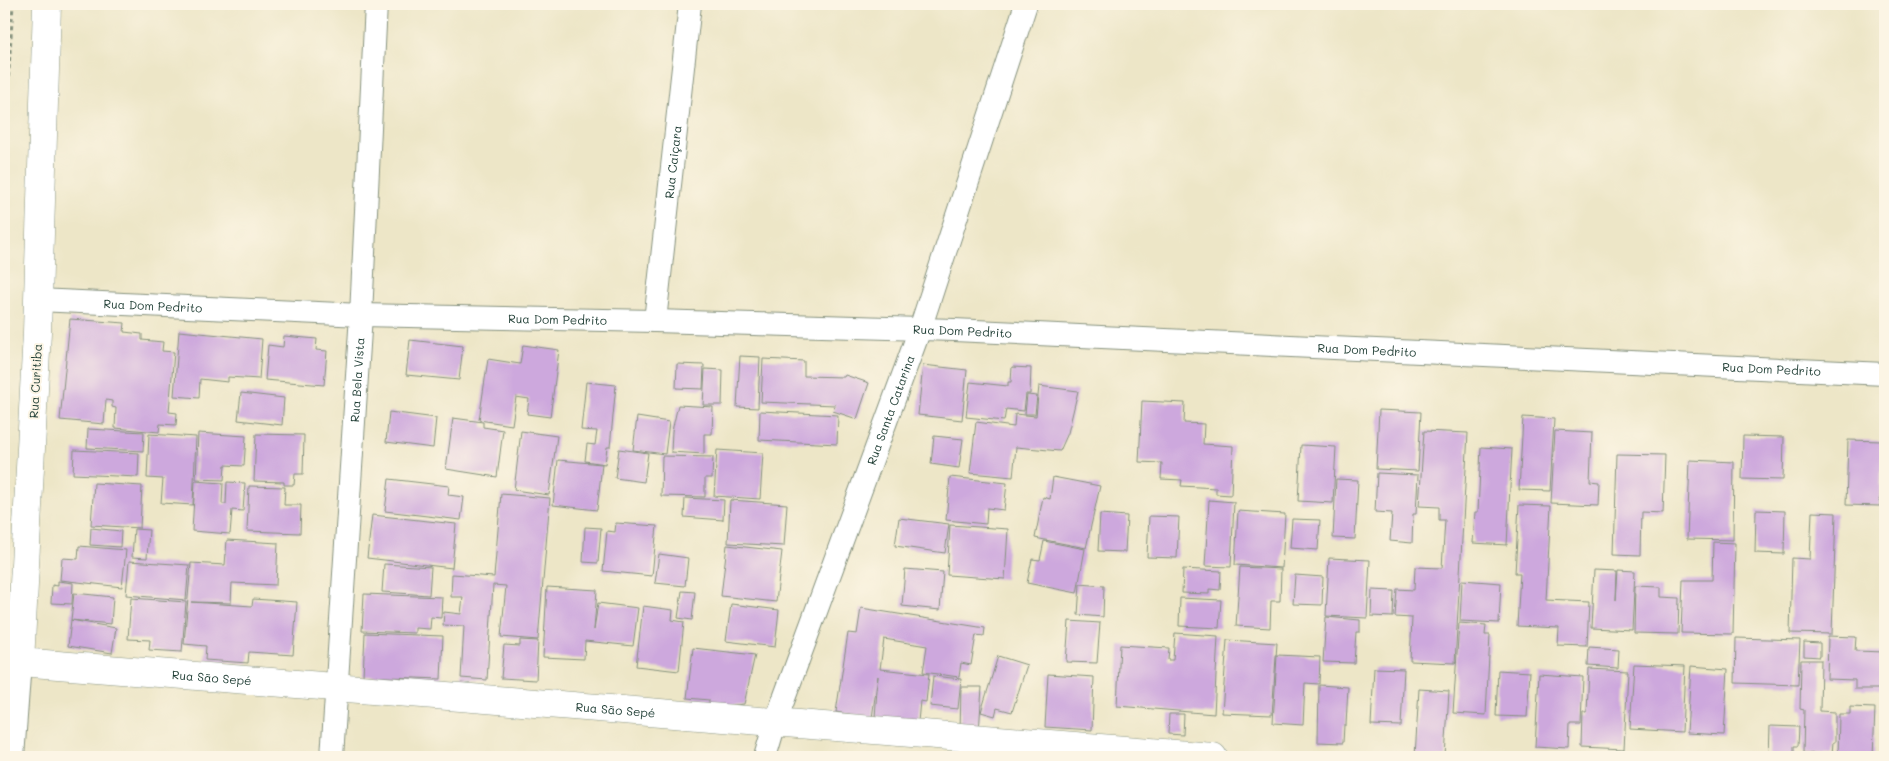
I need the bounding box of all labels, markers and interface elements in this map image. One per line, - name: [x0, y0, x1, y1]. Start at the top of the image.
- street label: Rua Caiçara: [661, 125, 685, 199]
- street label: Rua Dom Pedrito: [103, 295, 203, 316]
- street label: Rua Dom Pedrito: [508, 310, 607, 328]
- street label: Rua Dom Pedrito: [913, 321, 1012, 341]
- street label: Rua Bela Vista: [346, 337, 368, 423]
- street label: Rua Dom Pedrito: [1317, 339, 1417, 360]
- street label: Rua Curitiba: [25, 343, 45, 419]
- street label: Rua Santa Catarina: [863, 353, 918, 467]
- street label: Rua Dom Pedrito: [1722, 358, 1821, 379]
- street label: Rua São Sepé: [171, 666, 252, 688]
- street label: Rua São Sepé: [575, 698, 656, 721]

